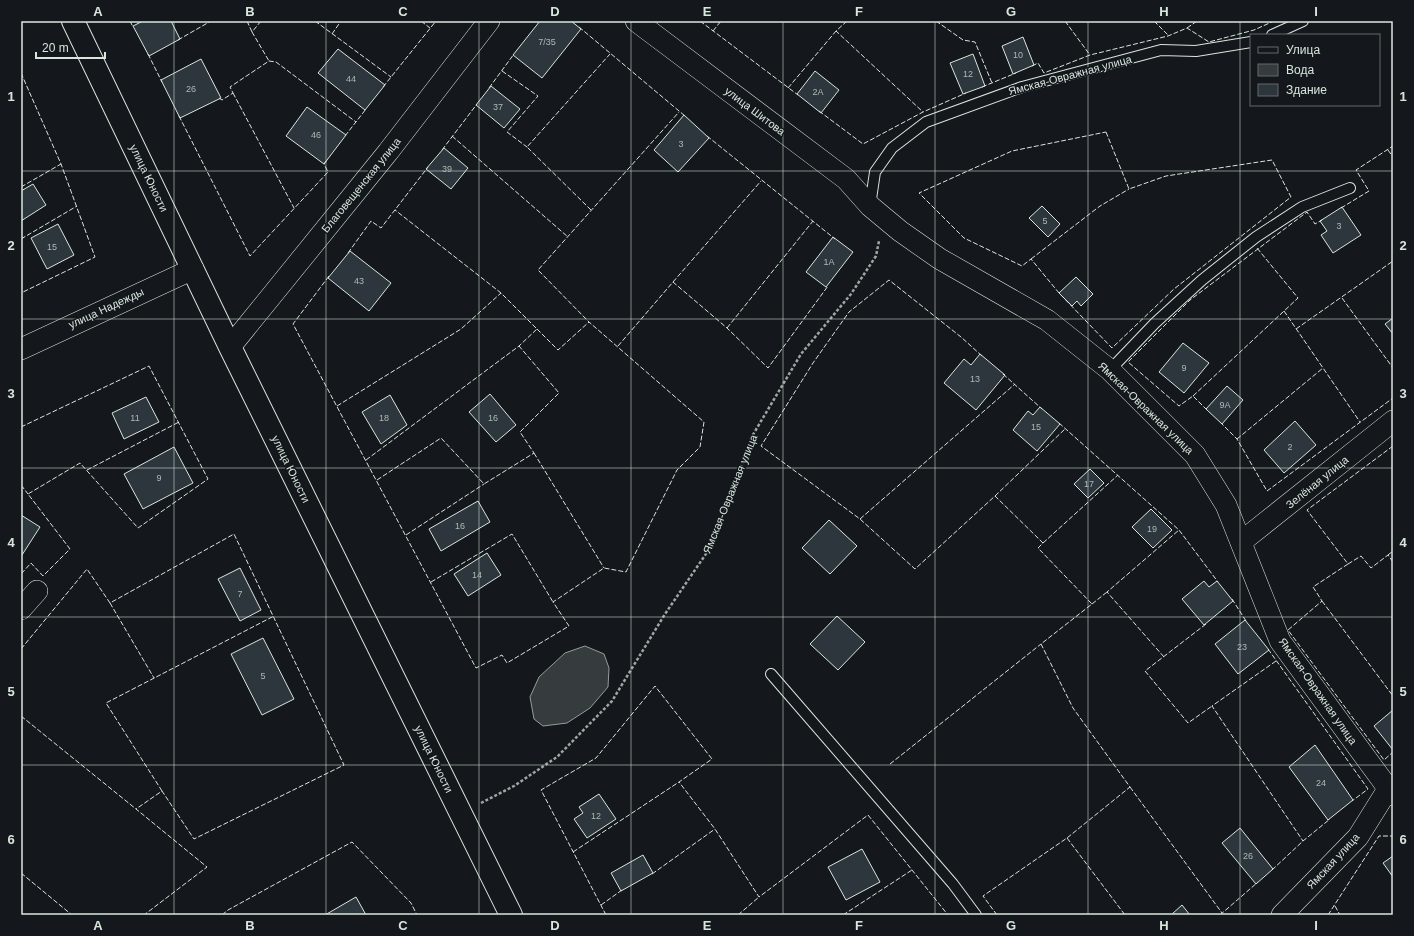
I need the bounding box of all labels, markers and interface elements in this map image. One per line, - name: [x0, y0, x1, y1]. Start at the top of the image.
- text: A: [93, 4, 103, 19]
- text: B: [245, 4, 255, 19]
- text: C: [398, 4, 408, 19]
- text: D: [550, 4, 560, 19]
- text: E: [703, 4, 712, 19]
- text: F: [855, 4, 863, 19]
- text: G: [1006, 4, 1016, 19]
- text: H: [1159, 4, 1169, 19]
- text: I: [1314, 4, 1318, 19]
- scale bar: [36, 34, 105, 60]
- legend: [1250, 34, 1380, 106]
- house number: 7/35: [538, 37, 556, 47]
- text: 20 m: [42, 41, 69, 55]
- text: Улица: [1286, 43, 1320, 57]
- house number: 10: [1013, 50, 1023, 60]
- street label: Ямская-Овражная улица: [1007, 53, 1134, 97]
- text: Вода: [1286, 63, 1314, 77]
- house number: 12: [963, 69, 973, 79]
- house number: 44: [346, 74, 356, 84]
- text: Здание: [1286, 83, 1327, 97]
- house number: 26: [186, 84, 196, 94]
- street label: улица Шитова: [722, 84, 788, 138]
- house number: 2А: [812, 87, 824, 97]
- text: 1: [7, 89, 15, 104]
- text: 1: [1399, 89, 1407, 104]
- house number: 37: [493, 102, 503, 112]
- house number: 46: [311, 130, 321, 140]
- street label: Благовещенская улица: [319, 135, 403, 235]
- house number: 3: [678, 139, 684, 149]
- street label: улица Юности: [128, 142, 170, 214]
- house number: 39: [442, 164, 452, 174]
- house number: 5: [1042, 216, 1048, 226]
- house number: 3: [1336, 221, 1342, 231]
- text: 2: [7, 238, 15, 253]
- text: 2: [1399, 238, 1407, 253]
- house number: 15: [47, 242, 57, 252]
- house number: 1А: [823, 257, 835, 267]
- house number: 43: [354, 276, 364, 286]
- street label: улица Надежды: [67, 285, 146, 331]
- street label: Ямская-Овражная улица: [1096, 359, 1197, 457]
- house number: 9: [1181, 363, 1187, 373]
- house number: 13: [970, 374, 980, 384]
- text: 3: [7, 386, 15, 401]
- text: 3: [1399, 386, 1407, 401]
- house number: 9А: [1219, 400, 1231, 410]
- house number: 11: [130, 413, 140, 423]
- house number: 18: [379, 413, 389, 423]
- house number: 16: [488, 413, 498, 423]
- house number: 15: [1031, 422, 1041, 432]
- street label: Ямская-Овражная улица: [701, 432, 760, 555]
- street label: улица Юности: [270, 433, 312, 505]
- house number: 2: [1287, 442, 1293, 452]
- street label: Зелёная улица: [1284, 453, 1351, 511]
- house number: 9: [156, 473, 162, 483]
- house number: 17: [1084, 479, 1094, 489]
- house number: 16: [455, 521, 465, 531]
- house number: 19: [1147, 524, 1157, 534]
- text: 4: [7, 535, 15, 550]
- text: 4: [1399, 535, 1407, 550]
- house number: 14: [472, 570, 482, 580]
- house number: 7: [237, 589, 243, 599]
- street label: Ямская-Овражная улица: [1277, 635, 1360, 747]
- house number: 23: [1237, 642, 1247, 652]
- house number: 5: [260, 671, 266, 681]
- text: 5: [7, 684, 15, 699]
- text: 5: [1399, 684, 1407, 699]
- street label: улица Юности: [413, 723, 455, 795]
- house number: 24: [1316, 778, 1326, 788]
- house number: 12: [591, 811, 601, 821]
- street label: Ямская улица: [1304, 830, 1362, 891]
- text: 6: [7, 832, 15, 847]
- text: 6: [1399, 832, 1407, 847]
- house number: 26: [1243, 851, 1253, 861]
- text: A: [93, 918, 103, 933]
- text: B: [245, 918, 255, 933]
- text: C: [398, 918, 408, 933]
- text: D: [550, 918, 560, 933]
- text: E: [703, 918, 712, 933]
- text: F: [855, 918, 863, 933]
- text: G: [1006, 918, 1016, 933]
- text: H: [1159, 918, 1169, 933]
- text: I: [1314, 918, 1318, 933]

